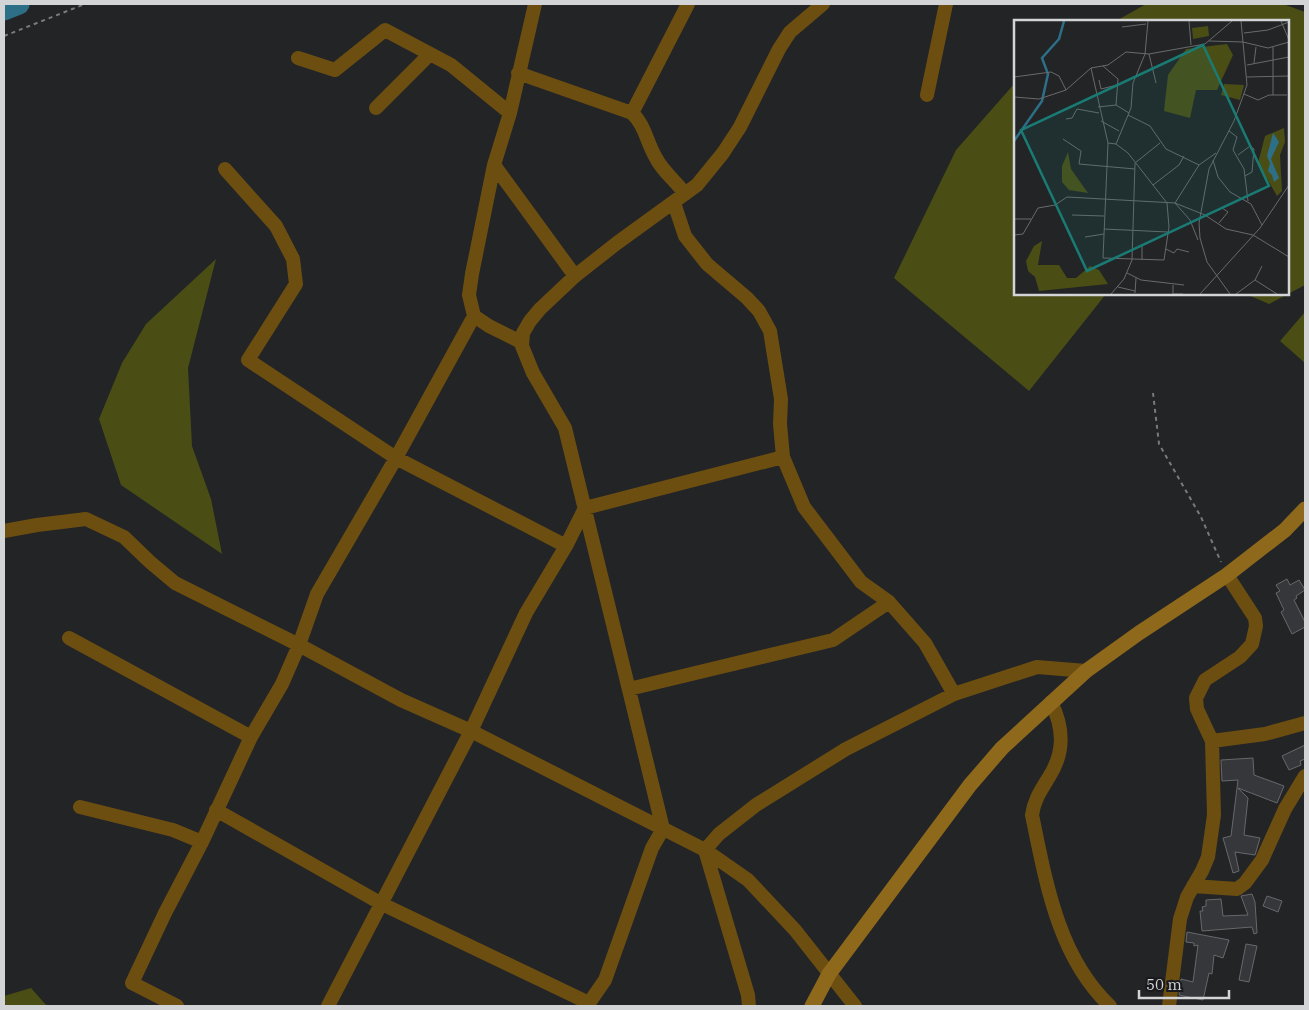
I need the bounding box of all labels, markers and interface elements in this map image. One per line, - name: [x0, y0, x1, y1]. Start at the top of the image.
- inset map: [1014, 20, 1289, 295]
- scale bar: [1139, 968, 1229, 1000]
- text: 50 m: [1146, 975, 1182, 994]

